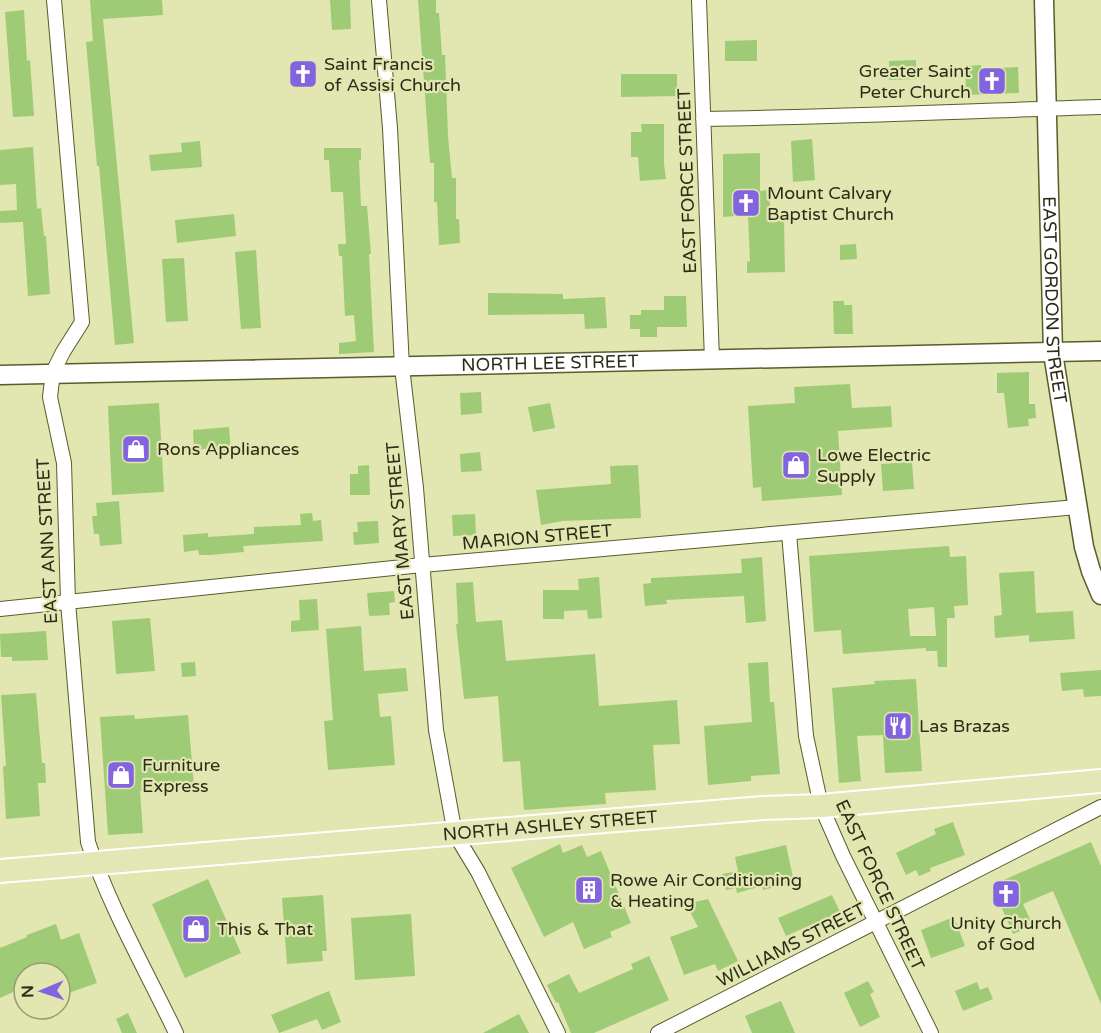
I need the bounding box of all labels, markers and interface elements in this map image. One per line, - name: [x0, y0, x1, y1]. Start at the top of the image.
- place label: Saint Francis of Assisi Church: [324, 53, 461, 96]
- church icon: Saint Francis of Assisi Church: [287, 58, 319, 90]
- place label: Greater Saint Peter Church: [859, 60, 971, 103]
- church icon: Greater Saint Peter Church: [976, 65, 1008, 97]
- street label: EAST FORCE STREET: [673, 88, 701, 274]
- place label: Mount Calvary Baptist Church: [767, 182, 894, 225]
- church icon: Mount Calvary Baptist Church: [730, 187, 762, 219]
- street label: EAST GORDON STREET: [1038, 196, 1072, 405]
- street label: NORTH LEE STREET: [461, 350, 639, 376]
- shop icon: Rons Appliances: [120, 433, 152, 465]
- place label: Rons Appliances: [157, 438, 299, 460]
- street label: EAST MARY STREET: [381, 441, 419, 621]
- place label: Lowe Electric Supply: [817, 444, 931, 487]
- shop icon: Lowe Electric Supply: [780, 449, 812, 481]
- street label: EAST ANN STREET: [32, 457, 62, 625]
- street label: MARION STREET: [461, 519, 613, 555]
- restaurant icon: Las Brazas: [882, 710, 914, 742]
- place label: Las Brazas: [919, 715, 1010, 737]
- place label: Furniture Express: [142, 754, 220, 797]
- shop icon: Furniture Express: [105, 759, 137, 791]
- street label: EAST FORCE STREET: [831, 796, 929, 974]
- street label: NORTH ASHLEY STREET: [442, 806, 658, 845]
- place label: Rowe Air Conditioning & Heating: [610, 869, 802, 912]
- building icon: Rowe Air Conditioning & Heating: [573, 874, 605, 906]
- church icon: Unity Church of God: [990, 878, 1022, 910]
- street label: WILLIAMS STREET: [713, 898, 869, 992]
- place label: Unity Church of God: [950, 912, 1062, 955]
- shop icon: This & That: [180, 913, 212, 945]
- place label: This & That: [217, 918, 313, 940]
- north arrow: [12, 961, 72, 1021]
- text: N: [18, 985, 38, 998]

